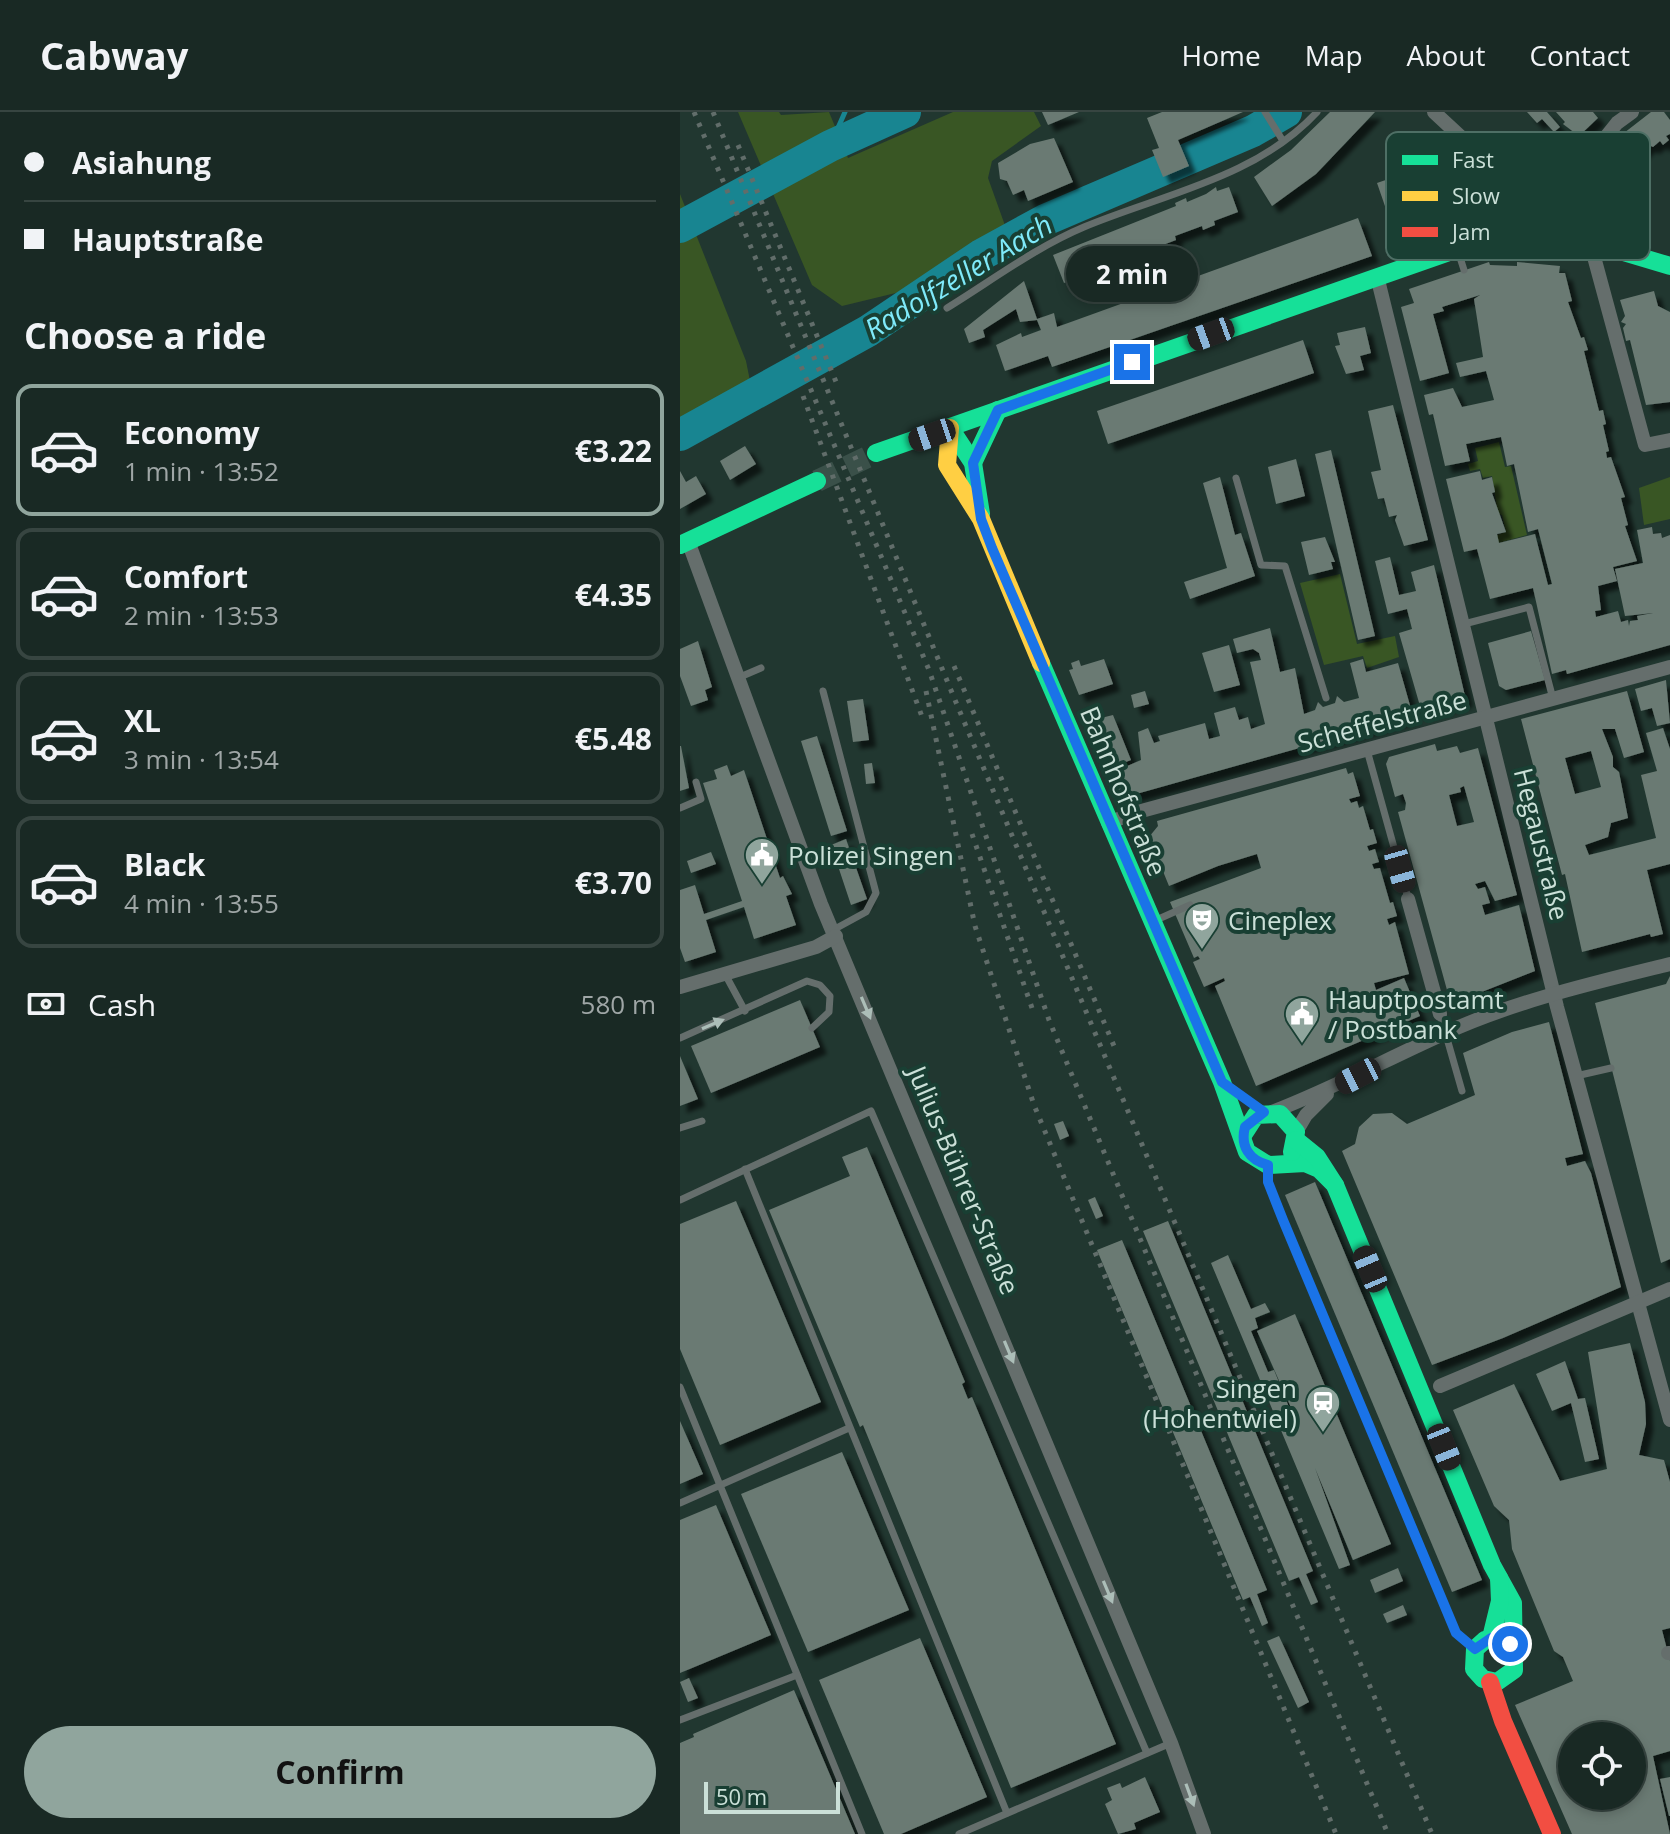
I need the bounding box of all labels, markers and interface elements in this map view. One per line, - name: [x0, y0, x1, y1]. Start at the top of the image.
- text: Cabway: [40, 29, 188, 81]
- text: Home: [1182, 36, 1261, 74]
- text: Map: [1305, 36, 1363, 74]
- text: About: [1407, 36, 1485, 74]
- text: Contact: [1529, 36, 1630, 74]
- legend: [1386, 132, 1650, 260]
- text: Asiahung: [72, 142, 211, 183]
- text: Fast: [1452, 144, 1494, 174]
- text: Slow: [1452, 180, 1500, 210]
- water label: Radolfzeller Aach: [857, 205, 1059, 347]
- text: Jam: [1450, 216, 1491, 246]
- text: Hauptstraße: [72, 219, 264, 260]
- callout: 2 min: [1066, 246, 1198, 302]
- text: 2 min: [1096, 256, 1168, 292]
- text: Choose a ride: [24, 311, 266, 360]
- car: [1184, 315, 1238, 353]
- route end: [1114, 344, 1150, 380]
- text: Economy: [124, 412, 260, 453]
- icon: car: [28, 414, 100, 486]
- car: [905, 416, 959, 454]
- text: €3.22: [575, 430, 652, 471]
- text: 1 min · 13:52: [124, 453, 279, 489]
- text: Comfort: [124, 556, 248, 597]
- icon: car: [28, 558, 100, 630]
- text: €4.35: [575, 574, 652, 615]
- text: 2 min · 13:53: [124, 597, 279, 633]
- street label: Scheffelstraße: [1294, 681, 1470, 761]
- text: XL: [124, 700, 161, 741]
- street label: Bahnhofstraße: [1072, 701, 1176, 881]
- icon: car: [28, 702, 100, 774]
- text: €5.48: [575, 718, 652, 759]
- text: 3 min · 13:54: [124, 741, 279, 777]
- street label: Hegaustraße: [1506, 764, 1578, 924]
- public building icon: Polizei Singen: [743, 836, 781, 886]
- place label: Polizei Singen: [788, 837, 954, 873]
- car: [1382, 843, 1418, 895]
- text: Black: [124, 844, 205, 885]
- icon: car: [28, 846, 100, 918]
- text: €3.70: [575, 862, 652, 903]
- text: 4 min · 13:55: [124, 885, 279, 921]
- theatre icon: Cineplex: [1183, 901, 1221, 951]
- place label: Cineplex: [1228, 902, 1333, 938]
- place label: Hauptpostamt / Postbank: [1328, 981, 1504, 1047]
- icon: cash: [24, 982, 68, 1026]
- text: Cash: [88, 984, 156, 1025]
- text: 580 m: [581, 986, 656, 1022]
- public building icon: Hauptpostamt / Postbank: [1283, 995, 1321, 1045]
- one-way arrow: [860, 996, 873, 1020]
- one-way arrow: [701, 1018, 725, 1031]
- car: [1331, 1054, 1385, 1098]
- street label: Julius-Bührer-Straße: [898, 1057, 1028, 1300]
- car: [1350, 1242, 1390, 1296]
- one-way arrow: [1002, 1340, 1015, 1363]
- place label: Singen (Hohentwiel): [1143, 1370, 1297, 1436]
- station icon: Singen (Hohentwiel): [1304, 1384, 1342, 1434]
- car: [1424, 1420, 1464, 1474]
- one-way arrow: [1102, 1580, 1115, 1604]
- route start: [1492, 1626, 1528, 1662]
- map controls: [1558, 1722, 1646, 1810]
- button: locate: [1558, 1722, 1646, 1810]
- button: Confirm: [24, 1726, 656, 1818]
- scale bar: [704, 1778, 840, 1814]
- text: 50 m: [716, 1781, 767, 1811]
- one-way arrow: [1184, 1783, 1197, 1807]

